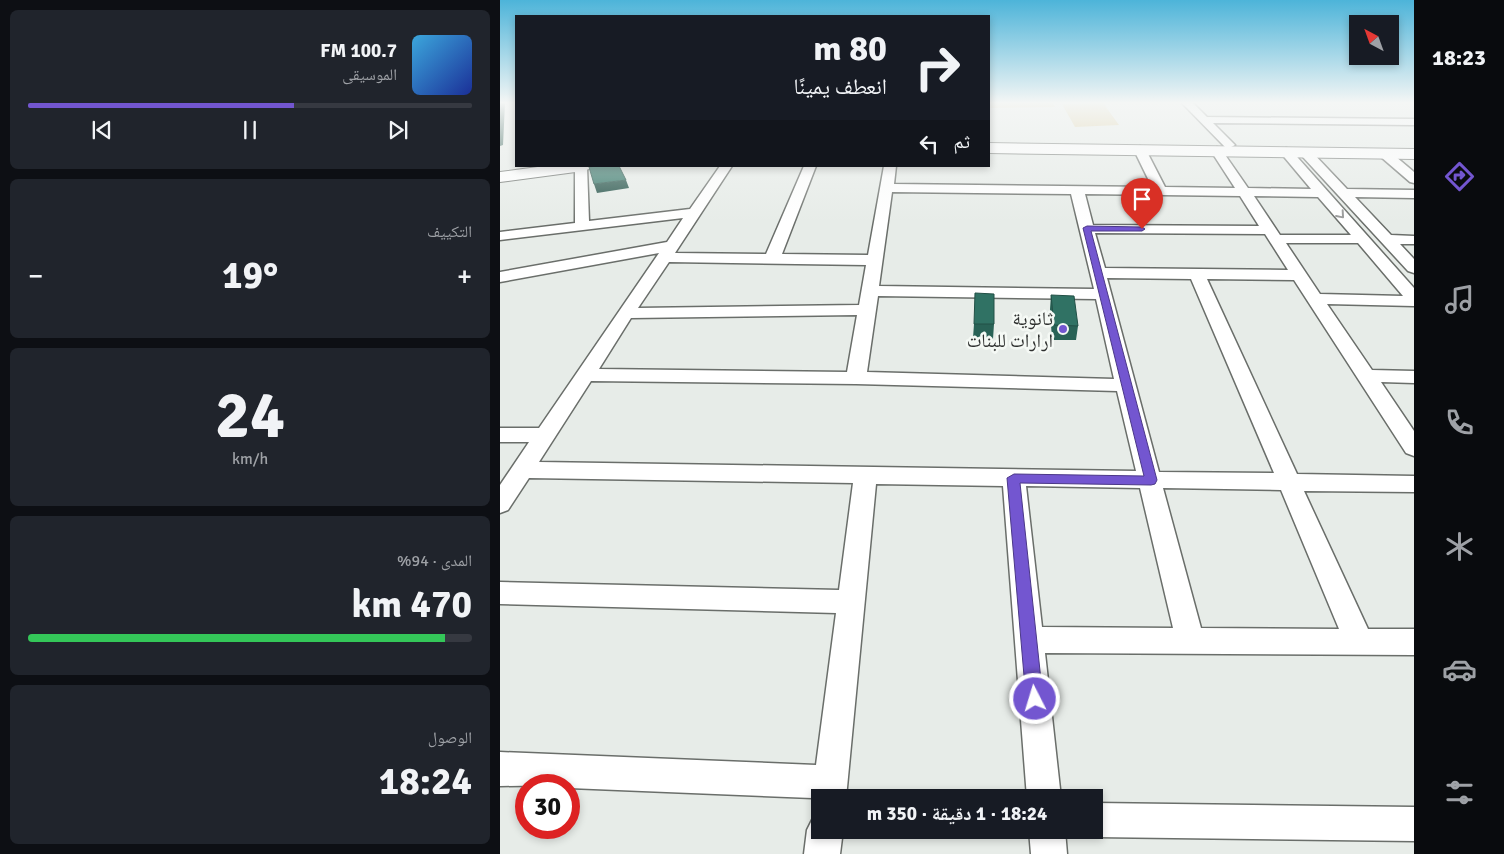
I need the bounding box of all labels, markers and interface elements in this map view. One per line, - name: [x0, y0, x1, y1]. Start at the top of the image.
- north arrow: [1349, 15, 1399, 65]
- map controls: [1349, 15, 1399, 65]
- text: 80 m: [813, 27, 887, 70]
- icon: right: [905, 35, 970, 100]
- text: 100.7 FM: [320, 39, 397, 63]
- text: 18:23: [1432, 44, 1486, 71]
- text: الموسيقى: [342, 65, 397, 85]
- text: انعطف يمينًا: [793, 73, 887, 100]
- icon: previous: [88, 116, 116, 144]
- icon: pause: [236, 116, 264, 144]
- icon: next: [384, 116, 412, 144]
- icon: left: [915, 130, 943, 158]
- text: ثم: [953, 130, 970, 154]
- icon: directions: [1442, 159, 1477, 194]
- pin: [1121, 178, 1163, 229]
- icon: arrive: [1128, 185, 1156, 213]
- one-way arrow: [1335, 210, 1344, 219]
- text: التكييف: [427, 222, 472, 242]
- text: 19°: [222, 252, 278, 299]
- text: −: [28, 259, 43, 293]
- text: +: [457, 259, 472, 293]
- icon: music: [1442, 282, 1477, 317]
- place label: ثانوية ارارات للبنات: [967, 307, 1053, 353]
- marker: ثانوية ارارات للبنات: [1057, 323, 1069, 335]
- text: 24: [215, 376, 285, 456]
- icon: phone: [1442, 405, 1477, 440]
- text: km/h: [232, 449, 268, 469]
- icon: climate: [1442, 529, 1477, 564]
- text: المدى · 94%: [397, 551, 472, 571]
- text: 470 km: [351, 581, 472, 628]
- icon: car: [1442, 652, 1477, 687]
- position arrow: [1008, 672, 1060, 724]
- text: الوصول: [428, 728, 472, 748]
- text: 18:24: [379, 758, 472, 805]
- speed limit sign: 30: [515, 774, 580, 839]
- icon: filters: [1442, 775, 1477, 810]
- text: 18:24 · 1 دقيقة · 350 m: [867, 802, 1047, 826]

